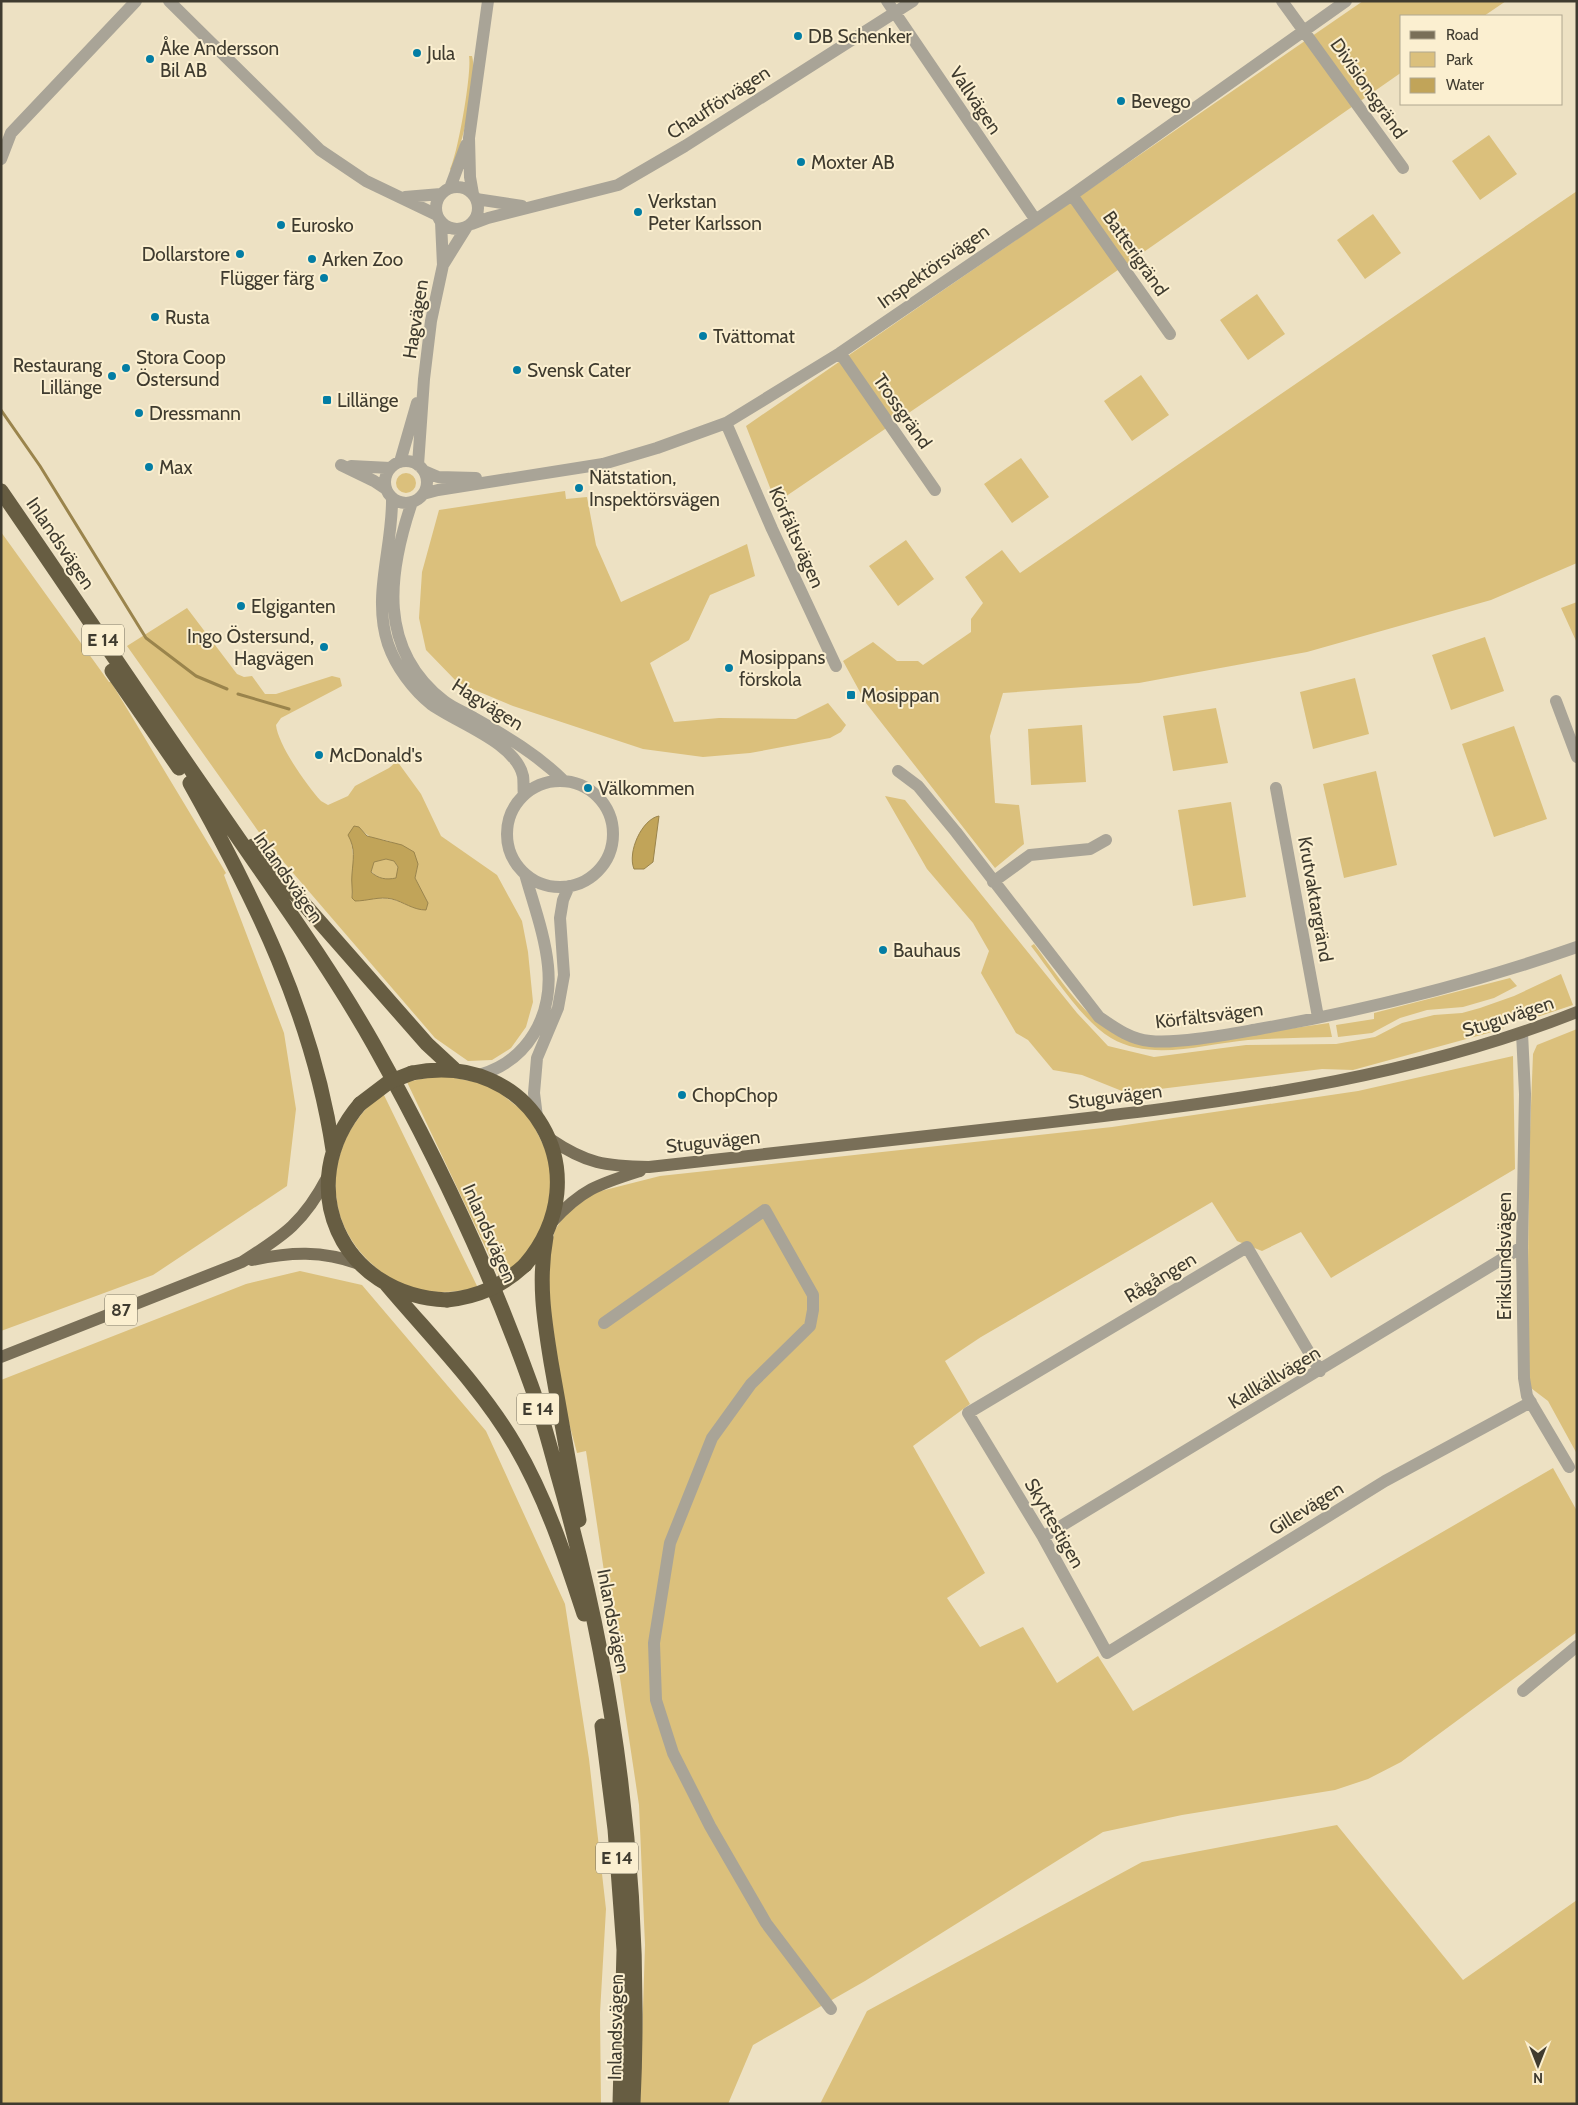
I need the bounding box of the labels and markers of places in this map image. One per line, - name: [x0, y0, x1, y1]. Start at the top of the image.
- place label: DB Schenker: [808, 25, 912, 48]
- marker: DB Schenker: [792, 30, 804, 42]
- place label: Åke Andersson Bil AB: [160, 36, 279, 82]
- place label: Jula: [426, 42, 455, 65]
- marker: Jula: [411, 47, 423, 59]
- marker: Åke Andersson Bil AB: [144, 53, 156, 65]
- place label: Bevego: [1131, 90, 1191, 113]
- marker: Bevego: [1115, 95, 1127, 107]
- place label: Moxter AB: [811, 151, 895, 174]
- marker: Moxter AB: [795, 156, 807, 168]
- place label: Verkstan Peter Karlsson: [648, 190, 762, 235]
- marker: Verkstan Peter Karlsson: [632, 206, 644, 218]
- place label: Eurosko: [291, 214, 354, 237]
- marker: Eurosko: [275, 219, 287, 231]
- place label: Dollarstore: [142, 243, 230, 266]
- marker: Dollarstore: [234, 248, 246, 260]
- place label: Arken Zoo: [322, 248, 403, 271]
- marker: Arken Zoo: [306, 253, 318, 265]
- place label: Flügger färg: [220, 267, 315, 290]
- marker: Flügger färg: [318, 272, 330, 284]
- place label: Rusta: [165, 306, 210, 329]
- marker: Rusta: [149, 311, 161, 323]
- place label: Tvättomat: [713, 325, 795, 348]
- marker: Tvättomat: [697, 330, 709, 342]
- place label: Stora Coop Östersund: [136, 346, 226, 391]
- place label: Restaurang Lillänge: [13, 354, 103, 399]
- place label: Svensk Cater: [527, 359, 631, 382]
- marker: Stora Coop Östersund: [120, 362, 132, 374]
- marker: Svensk Cater: [511, 364, 523, 376]
- marker: Restaurang Lillänge: [106, 370, 118, 382]
- place label: Lillänge: [337, 389, 399, 412]
- marker: Lillänge: [321, 394, 333, 406]
- place label: Dressmann: [149, 402, 241, 425]
- marker: Dressmann: [133, 407, 145, 419]
- place label: Max: [159, 456, 192, 479]
- marker: Max: [143, 461, 155, 473]
- place label: Nätstation, Inspektörsvägen: [589, 466, 720, 511]
- marker: Nätstation, Inspektörsvägen: [573, 482, 585, 494]
- place label: Elgiganten: [251, 595, 336, 618]
- marker: Elgiganten: [235, 600, 247, 612]
- place label: Ingo Östersund, Hagvägen: [187, 625, 314, 670]
- marker: Ingo Östersund, Hagvägen: [318, 641, 330, 653]
- place label: Mosippans förskola: [739, 646, 825, 691]
- marker: Mosippans förskola: [723, 662, 735, 674]
- place label: Mosippan: [861, 684, 939, 707]
- marker: Mosippan: [845, 689, 857, 701]
- place label: McDonald's: [329, 744, 423, 767]
- marker: McDonald's: [313, 749, 325, 761]
- place label: Välkommen: [598, 777, 695, 800]
- marker: Välkommen: [582, 782, 594, 794]
- place label: Bauhaus: [893, 939, 961, 962]
- marker: Bauhaus: [877, 944, 889, 956]
- place label: ChopChop: [692, 1084, 778, 1107]
- marker: ChopChop: [676, 1089, 688, 1101]

